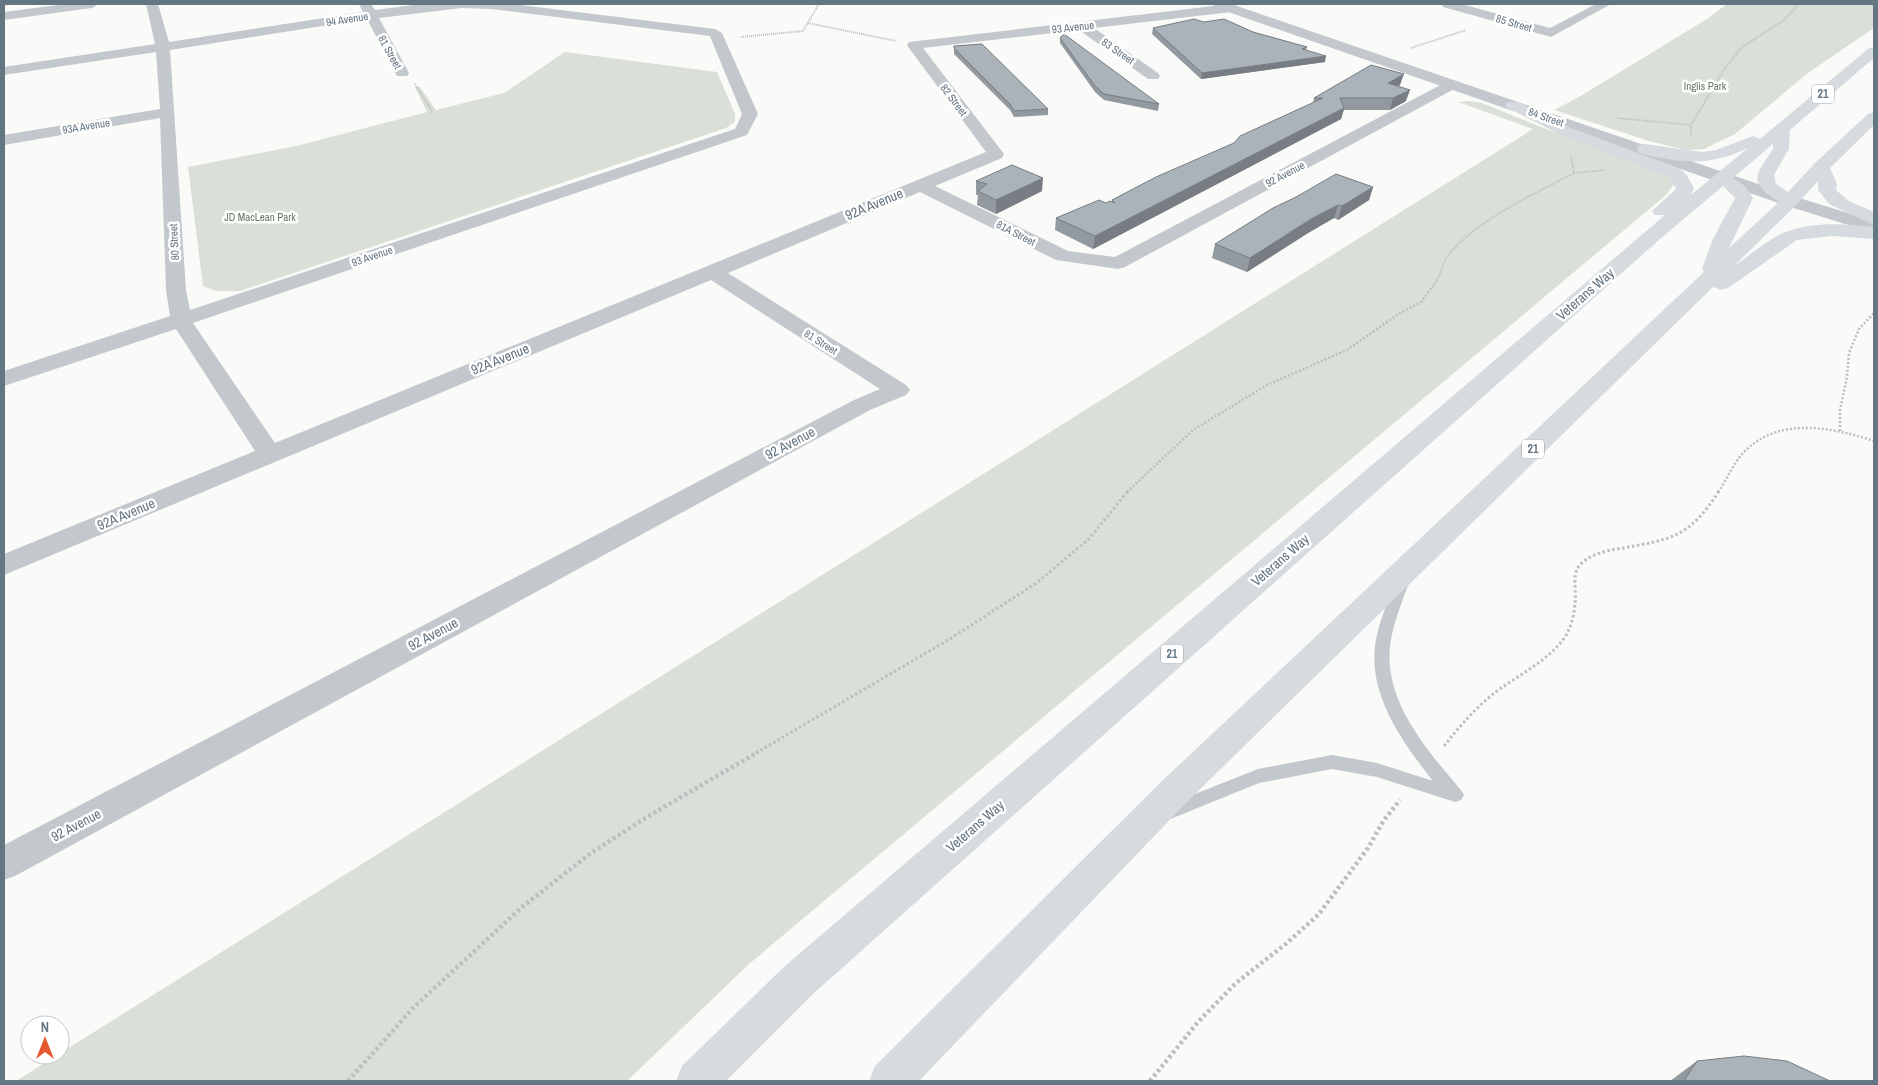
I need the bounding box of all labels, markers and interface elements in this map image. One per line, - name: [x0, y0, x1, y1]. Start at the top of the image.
- street label: 94 Avenue: [325, 9, 369, 29]
- street label: 85 Street: [1494, 11, 1534, 35]
- street label: 93 Avenue: [1051, 18, 1095, 36]
- street label: 81 Street: [375, 33, 405, 72]
- street label: 83 Street: [1099, 35, 1137, 68]
- park label: Inglis Park: [1684, 79, 1727, 93]
- street label: 82 Street: [937, 81, 971, 119]
- road number: 21: [1812, 85, 1834, 104]
- street label: 84 Street: [1526, 104, 1566, 130]
- street label: 93A Avenue: [61, 115, 111, 137]
- street label: 92 Avenue: [1263, 158, 1307, 190]
- street label: 92A Avenue: [842, 184, 906, 224]
- park label: JD MacLean Park: [224, 210, 296, 224]
- street label: 81A Street: [994, 217, 1038, 249]
- street label: 80 Street: [166, 223, 182, 261]
- street label: 93 Avenue: [350, 242, 394, 270]
- street label: Veterans Way: [1552, 264, 1618, 324]
- street label: 81 Street: [802, 326, 841, 358]
- street label: 92A Avenue: [468, 339, 532, 379]
- street label: 92 Avenue: [762, 422, 818, 464]
- road number: 21: [1522, 439, 1544, 458]
- street label: 92A Avenue: [94, 494, 158, 534]
- street label: Veterans Way: [1247, 530, 1313, 590]
- street label: 92 Avenue: [405, 613, 461, 655]
- road number: 21: [1161, 644, 1183, 664]
- street label: Veterans Way: [942, 796, 1008, 856]
- street label: 92 Avenue: [48, 804, 104, 846]
- north arrow: [20, 1015, 70, 1065]
- text: N: [41, 1018, 49, 1036]

